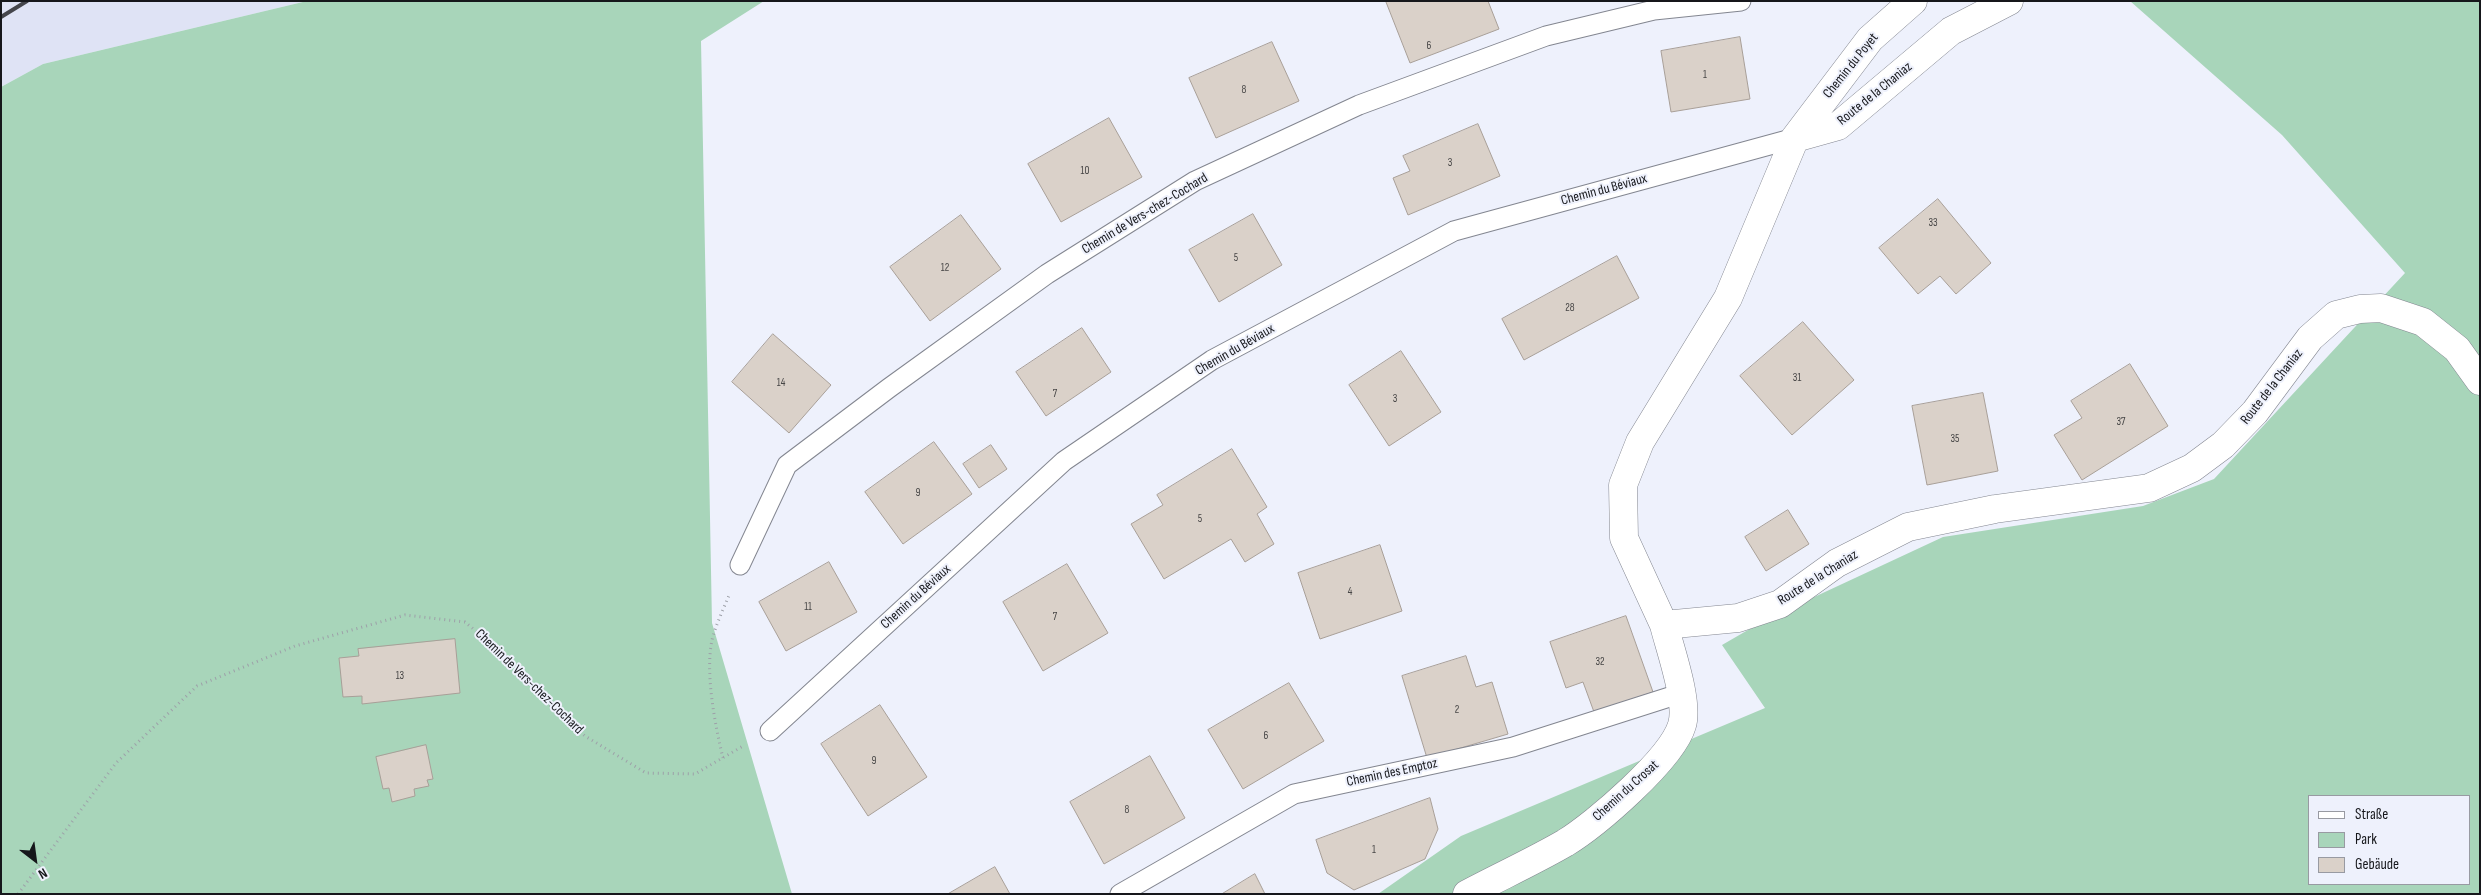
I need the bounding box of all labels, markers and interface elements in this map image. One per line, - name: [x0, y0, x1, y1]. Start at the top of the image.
- street label: Chemin du Poyet: [1820, 30, 1882, 102]
- house number: 6: [1427, 39, 1431, 53]
- street label: Route de la Chaniaz: [1834, 59, 1916, 129]
- house number: 1: [1703, 68, 1707, 82]
- house number: 8: [1242, 83, 1246, 97]
- house number: 3: [1448, 156, 1452, 170]
- house number: 10: [1081, 164, 1089, 178]
- street label: Chemin de Vers-chez-Cochard: [1079, 170, 1211, 258]
- street label: Chemin du Béviaux: [1559, 170, 1649, 210]
- house number: 33: [1928, 216, 1938, 230]
- house number: 5: [1234, 251, 1238, 265]
- house number: 12: [941, 261, 949, 275]
- house number: 28: [1565, 301, 1575, 315]
- street label: Chemin du Béviaux: [1193, 321, 1277, 379]
- street label: Route de la Chaniaz: [2237, 346, 2307, 428]
- house number: 31: [1793, 371, 1801, 385]
- house number: 14: [777, 376, 785, 390]
- house number: 7: [1053, 387, 1057, 401]
- house number: 3: [1393, 392, 1397, 406]
- house number: 37: [2116, 415, 2126, 429]
- house number: 35: [1950, 432, 1960, 446]
- house number: 9: [916, 486, 920, 500]
- house number: 5: [1198, 512, 1202, 526]
- street label: Route de la Chaniaz: [1775, 547, 1861, 609]
- street label: Chemin du Béviaux: [878, 561, 954, 633]
- house number: 4: [1348, 585, 1352, 599]
- house number: 11: [804, 600, 812, 614]
- house number: 7: [1053, 610, 1057, 624]
- street label: Chemin de Vers-chez-Cochard: [471, 626, 587, 738]
- house number: 32: [1595, 655, 1605, 669]
- house number: 13: [396, 669, 404, 683]
- house number: 2: [1455, 703, 1459, 717]
- house number: 6: [1264, 729, 1268, 743]
- house number: 9: [872, 754, 876, 768]
- street label: Chemin des Emptoz: [1345, 755, 1439, 791]
- street label: Chemin du Crosat: [1590, 757, 1662, 825]
- legend: [2308, 795, 2471, 885]
- house number: 8: [1125, 803, 1129, 817]
- text: Straße: [2355, 805, 2388, 824]
- text: Park: [2355, 830, 2377, 849]
- north arrow: [10, 835, 60, 885]
- house number: 1: [1372, 843, 1376, 857]
- text: Gebäude: [2355, 855, 2399, 874]
- text: N: [35, 864, 50, 883]

